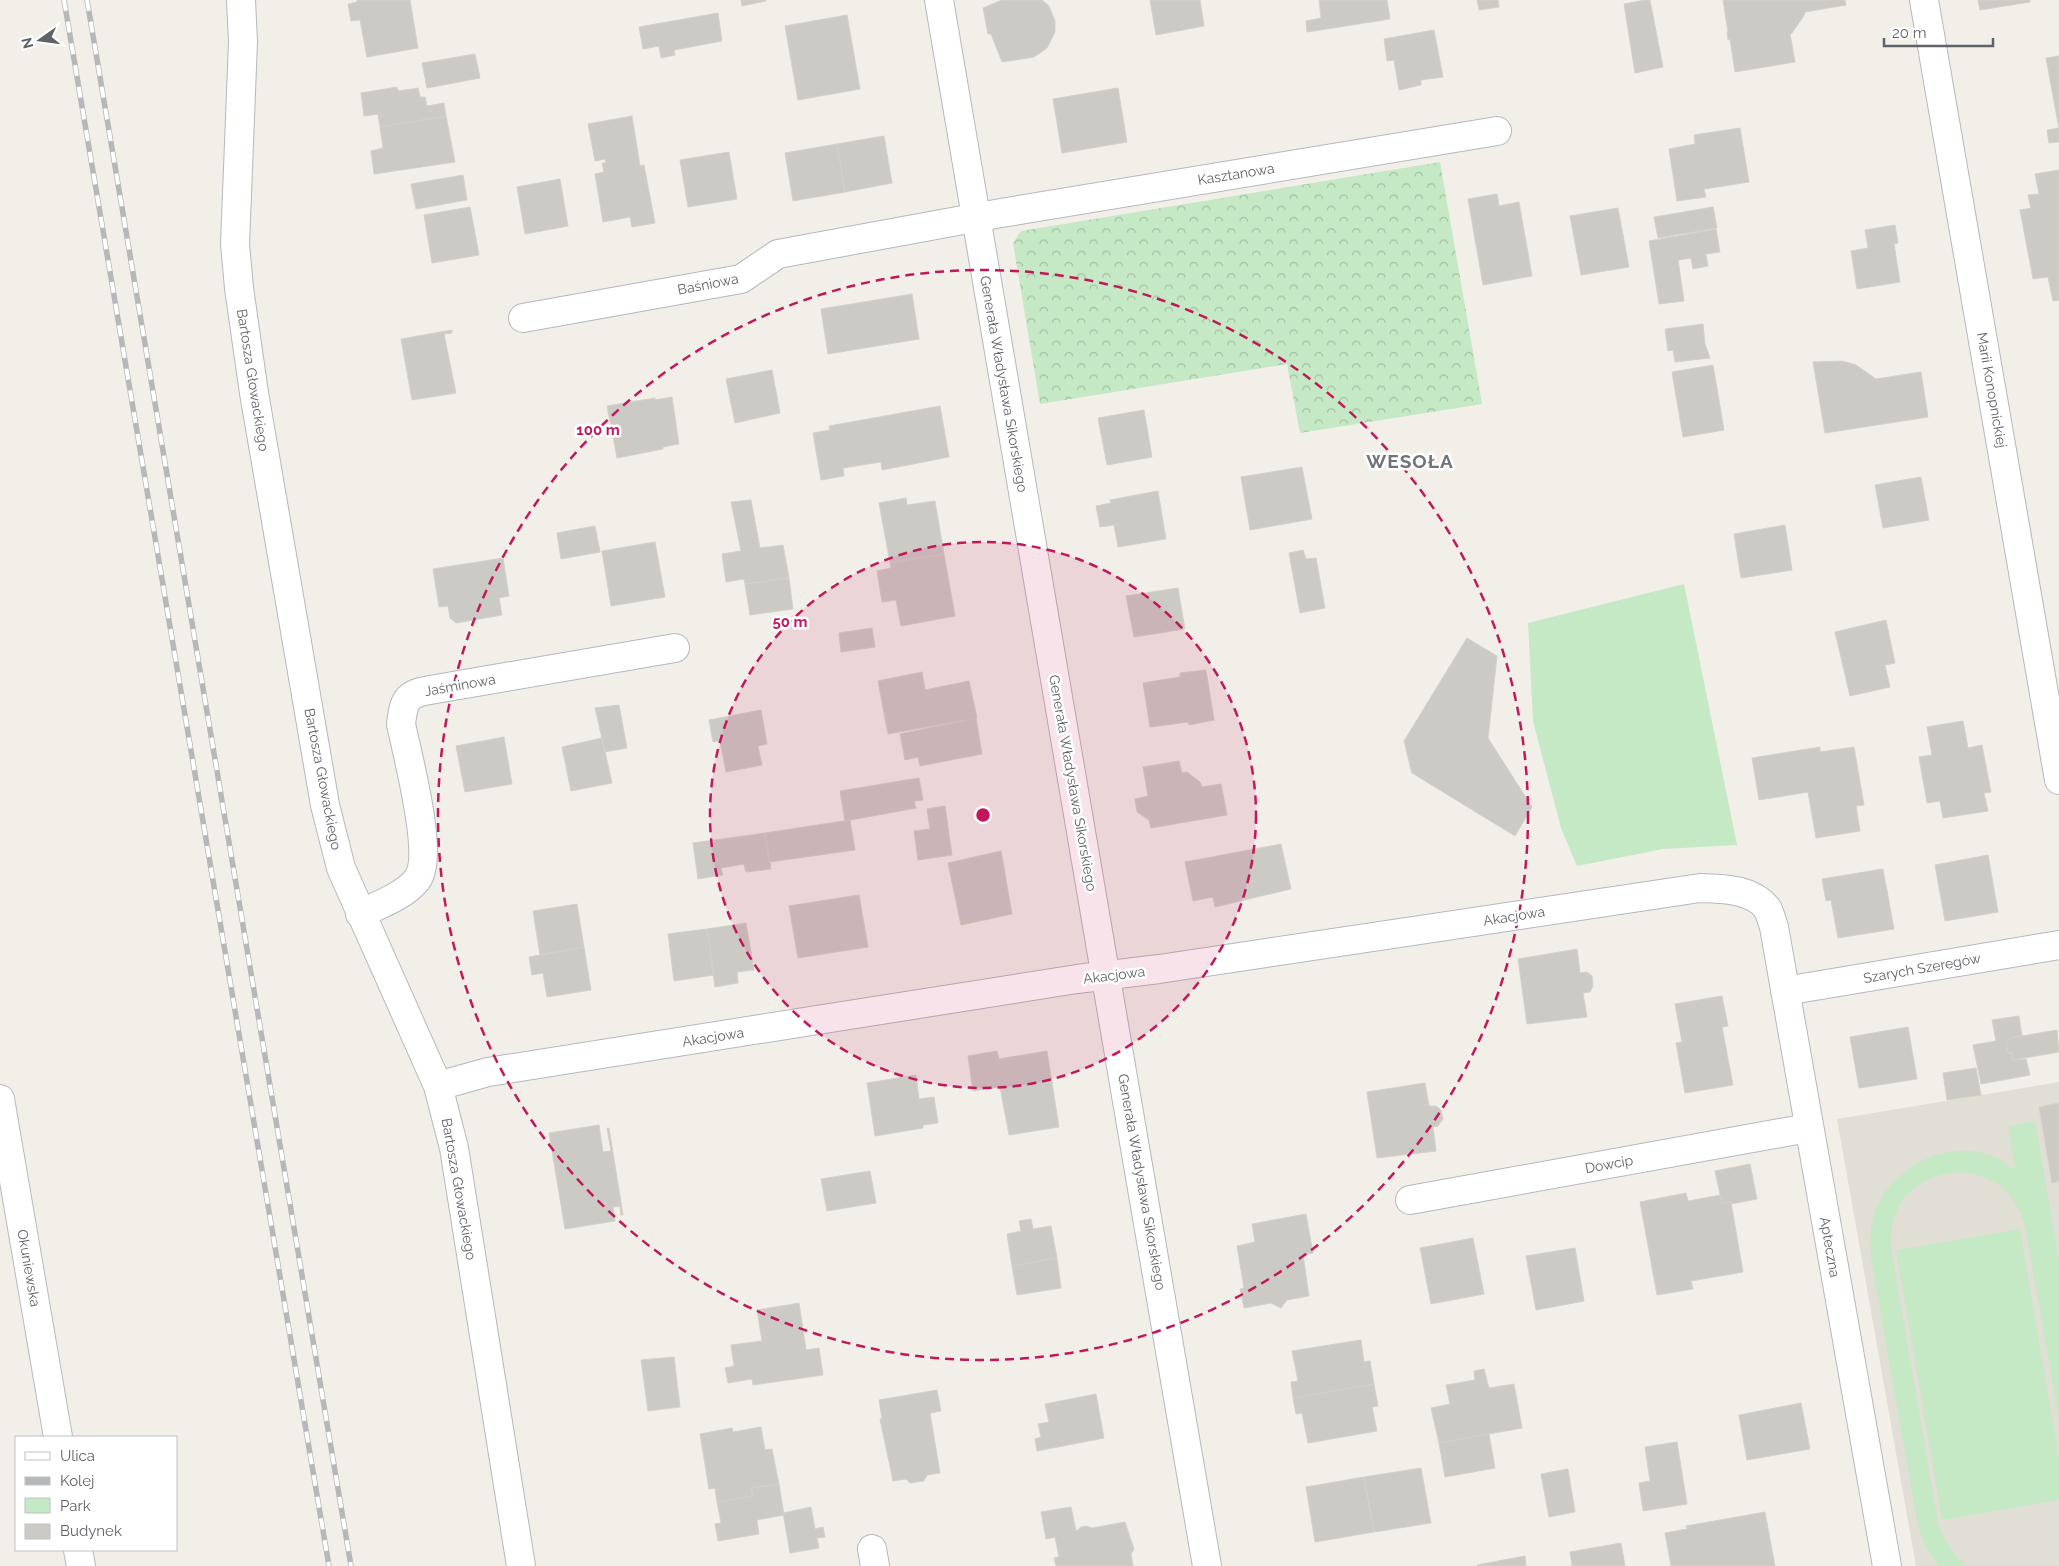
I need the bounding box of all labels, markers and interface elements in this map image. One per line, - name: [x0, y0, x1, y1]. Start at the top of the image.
- north arrow: [15, 15, 65, 65]
- scale bar: [1884, 15, 1993, 47]
- text: 20 m: [1892, 24, 1927, 42]
- text: N: [18, 36, 36, 50]
- street label: Kasztanowa: [1196, 160, 1276, 188]
- street label: Baśniowa: [676, 270, 740, 298]
- street label: Generała Władysława Sikorskiego: [977, 275, 1031, 493]
- street label: Bartosza Głowackiego: [234, 308, 272, 452]
- street label: Marii Konopnickiej: [1974, 331, 2010, 449]
- text: 100 m: [576, 421, 620, 439]
- district label: WESOŁA: [1366, 450, 1454, 472]
- text: 50 m: [772, 613, 808, 631]
- street label: Jaśminowa: [423, 671, 497, 699]
- street label: Generała Władysława Sikorskiego: [1046, 674, 1100, 892]
- street label: Bartosza Głowackiego: [301, 707, 345, 851]
- centre of rings: [974, 806, 992, 824]
- street label: Akacjowa: [1482, 903, 1546, 929]
- street label: Szarych Szeregów: [1862, 950, 1983, 986]
- street label: Akacjowa: [1082, 963, 1146, 987]
- street label: Akacjowa: [681, 1024, 745, 1050]
- street label: Generała Władysława Sikorskiego: [1115, 1073, 1169, 1291]
- street label: Bartosza Głowackiego: [439, 1117, 479, 1261]
- street label: Dowcip: [1584, 1152, 1635, 1176]
- street label: Apteczna: [1817, 1215, 1843, 1279]
- street label: Okuniewska: [14, 1228, 44, 1308]
- legend: [15, 1436, 178, 1551]
- text: Ulica: [60, 1447, 95, 1465]
- text: Kolej: [60, 1472, 94, 1490]
- text: Park: [60, 1497, 91, 1515]
- text: Budynek: [60, 1522, 122, 1540]

